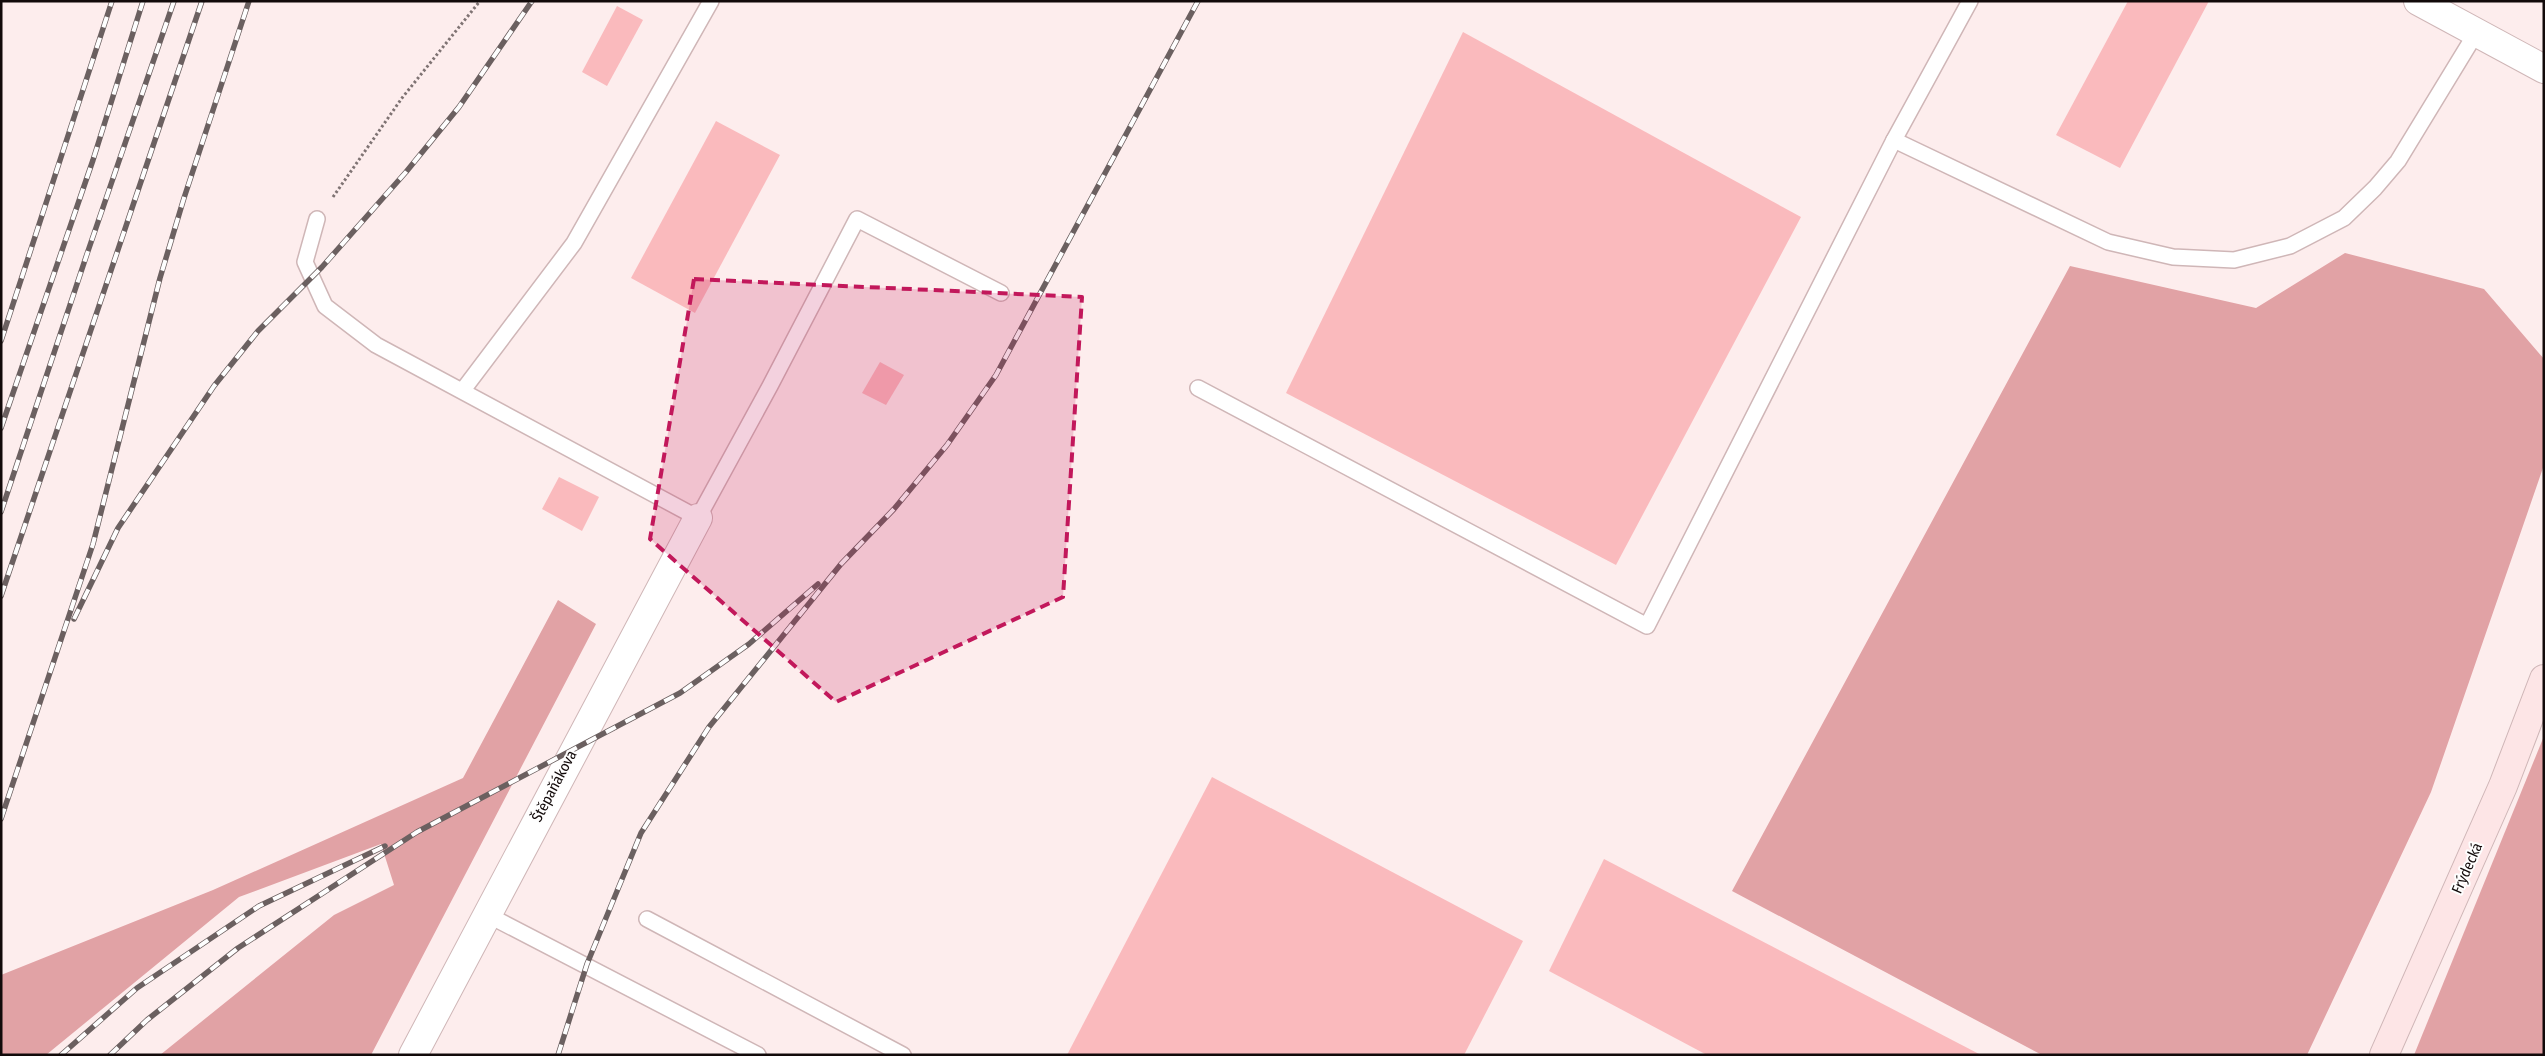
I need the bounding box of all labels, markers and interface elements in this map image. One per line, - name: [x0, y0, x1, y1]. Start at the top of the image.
- street label: Štěpaňákova: [528, 747, 580, 825]
- street label: Frýdecká: [2448, 840, 2486, 896]

